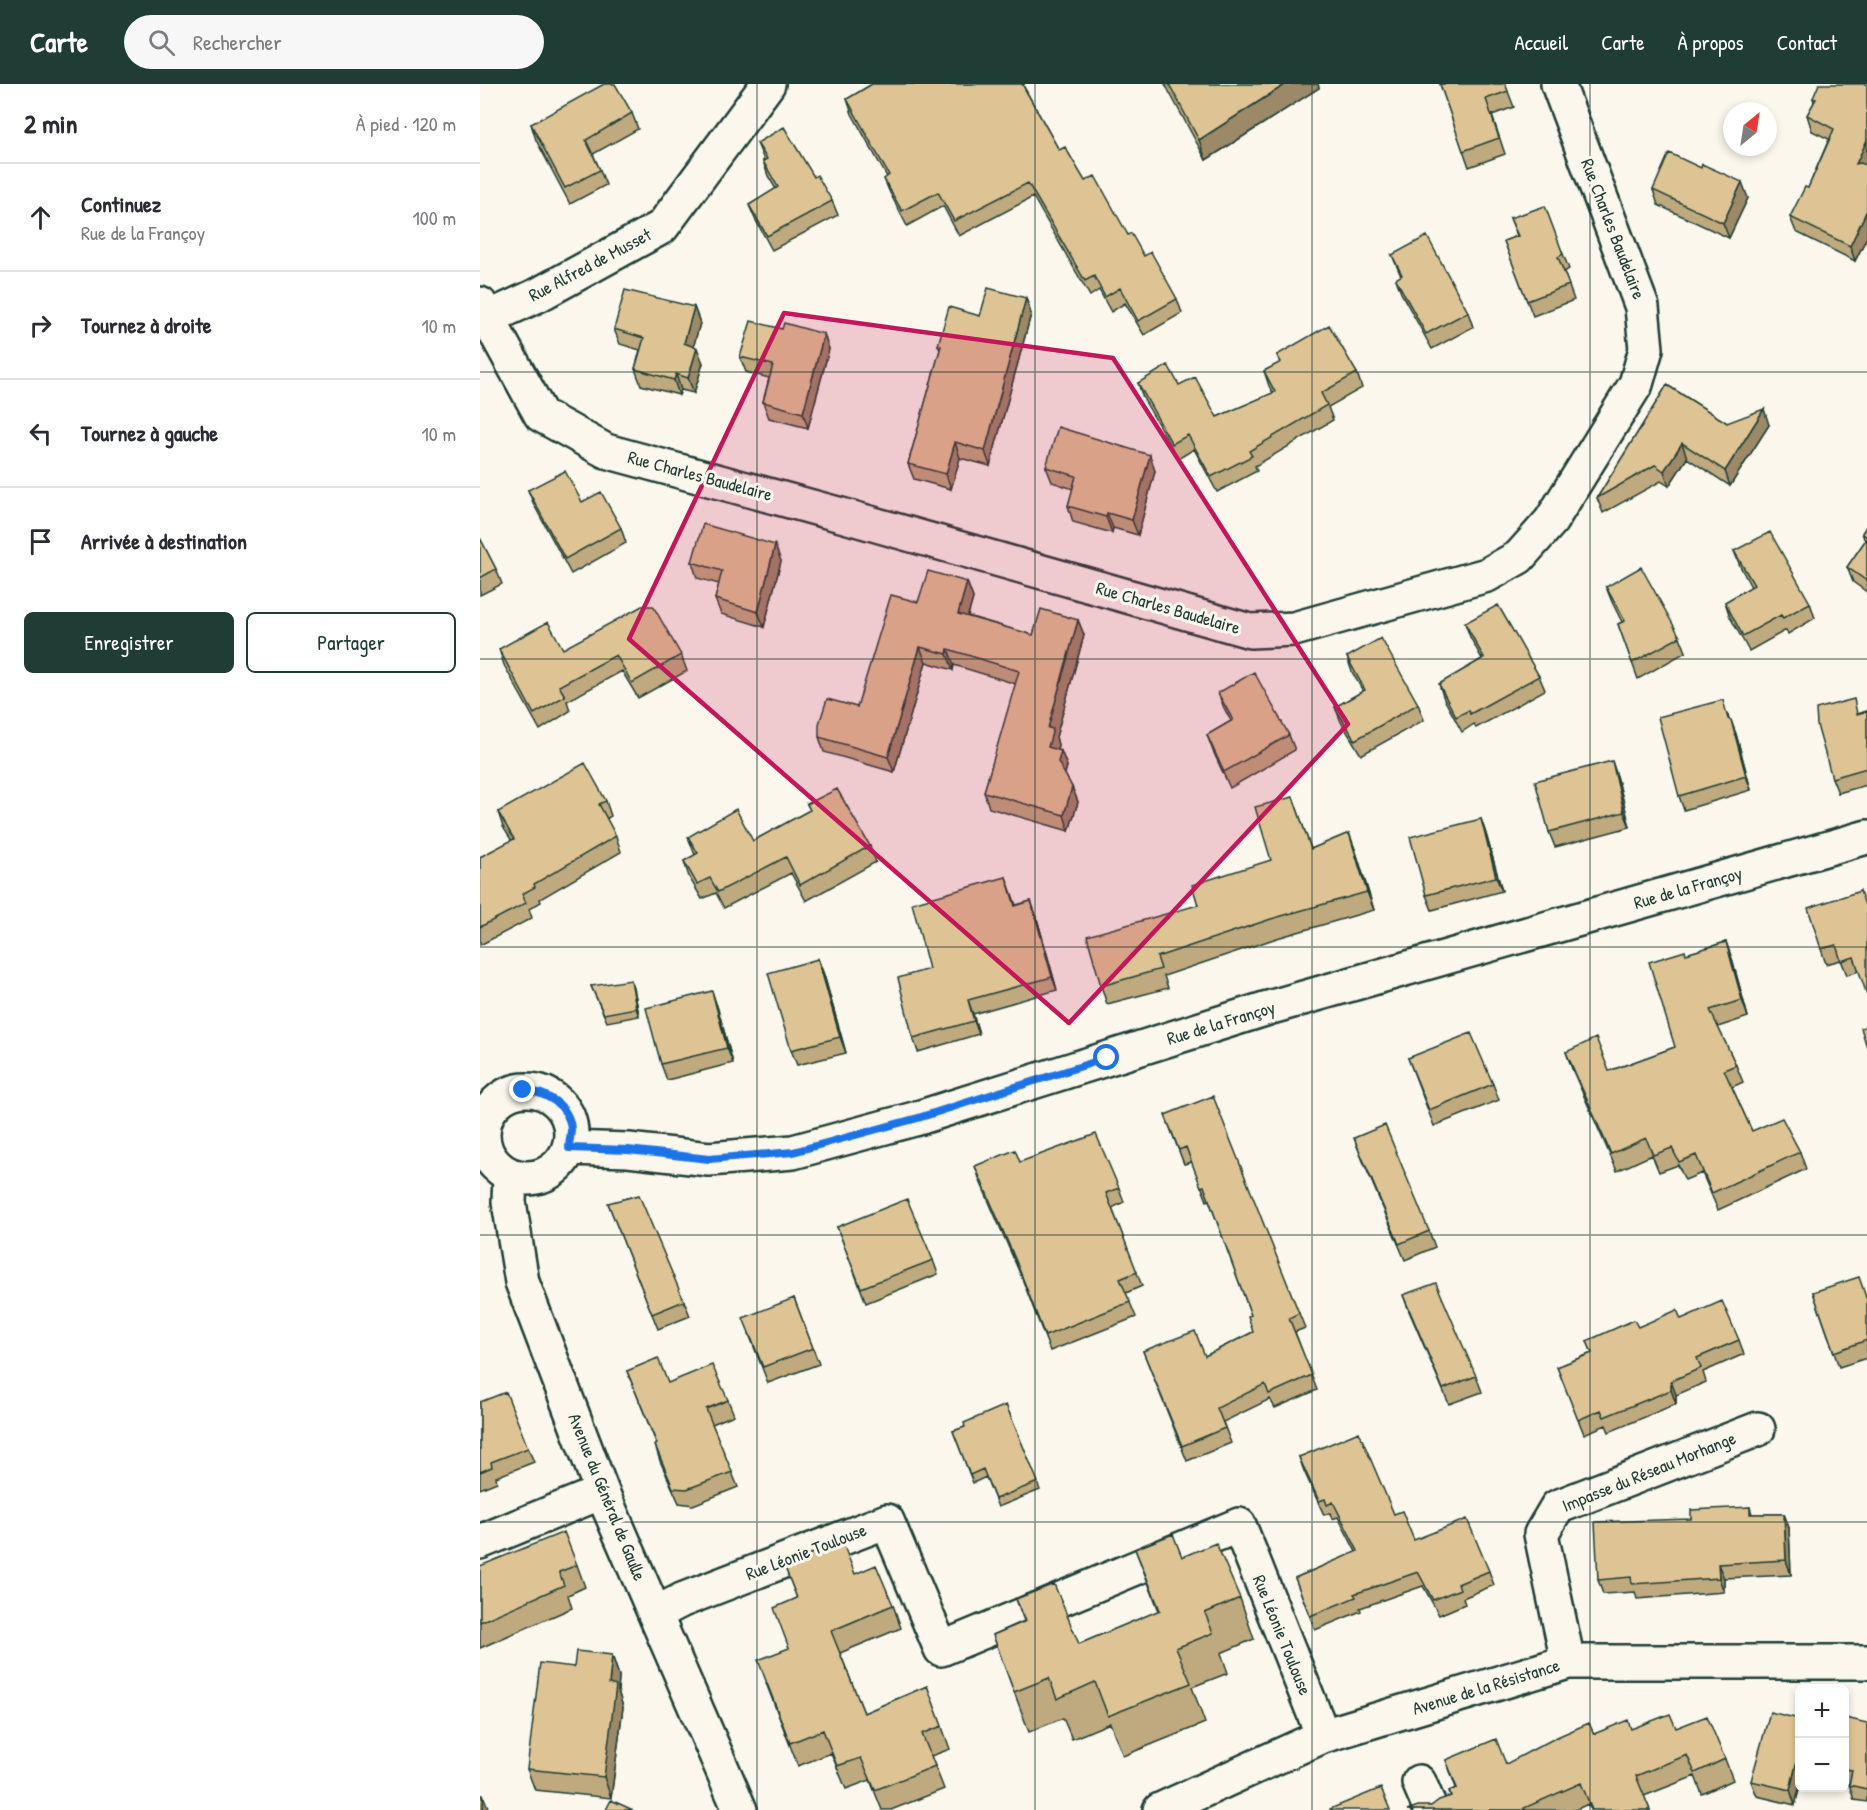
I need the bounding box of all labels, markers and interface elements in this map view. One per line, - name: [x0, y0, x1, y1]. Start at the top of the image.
- search box: [124, 15, 544, 69]
- text: Carte: [30, 23, 88, 61]
- icon: search: [145, 26, 178, 59]
- text: Rechercher: [193, 27, 282, 57]
- text: Accueil: [1515, 28, 1568, 57]
- text: Carte: [1601, 28, 1645, 57]
- text: À propos: [1678, 28, 1744, 57]
- text: Contact: [1777, 28, 1837, 57]
- north arrow: [1723, 102, 1777, 156]
- text: 2 min: [24, 106, 77, 141]
- text: À pied · 120 m: [356, 110, 456, 137]
- street label: Rue Charles Baudelaire: [1575, 155, 1652, 303]
- text: Continuez: [81, 189, 161, 219]
- icon: ahead: [24, 201, 57, 234]
- text: 100 m: [413, 204, 456, 231]
- text: Rue de la Françoy: [81, 219, 205, 246]
- street label: Rue Alfred de Musset: [524, 221, 656, 307]
- icon: right: [24, 309, 57, 342]
- text: Tournez à droite: [81, 310, 211, 340]
- text: 10 m: [422, 312, 456, 339]
- icon: left: [24, 417, 57, 450]
- text: Tournez à gauche: [81, 418, 218, 448]
- text: 10 m: [422, 420, 456, 447]
- street label: Rue Charles Baudelaire: [625, 444, 775, 507]
- icon: arrive: [24, 525, 57, 558]
- text: Arrivée à destination: [81, 526, 247, 556]
- street label: Rue Charles Baudelaire: [1093, 575, 1243, 640]
- button: Enregistrer: [24, 612, 234, 673]
- button: Partager: [246, 612, 456, 673]
- street label: Rue de la Françoy: [1631, 860, 1745, 915]
- street label: Rue de la Françoy: [1164, 994, 1278, 1051]
- route start: [1093, 1044, 1119, 1070]
- route end: [509, 1076, 535, 1102]
- street label: Avenue du Général de Gaulle: [562, 1409, 652, 1584]
- street label: Impasse du Réseau Morhange: [1558, 1425, 1739, 1518]
- street label: Rue Léonie Toulouse: [742, 1517, 870, 1586]
- street label: Rue Léonie Toulouse: [1247, 1571, 1318, 1699]
- street label: Avenue de la Résistance: [1409, 1652, 1563, 1721]
- map controls: [1795, 1684, 1849, 1792]
- button: +: [1795, 1684, 1849, 1738]
- button: −: [1795, 1738, 1849, 1792]

